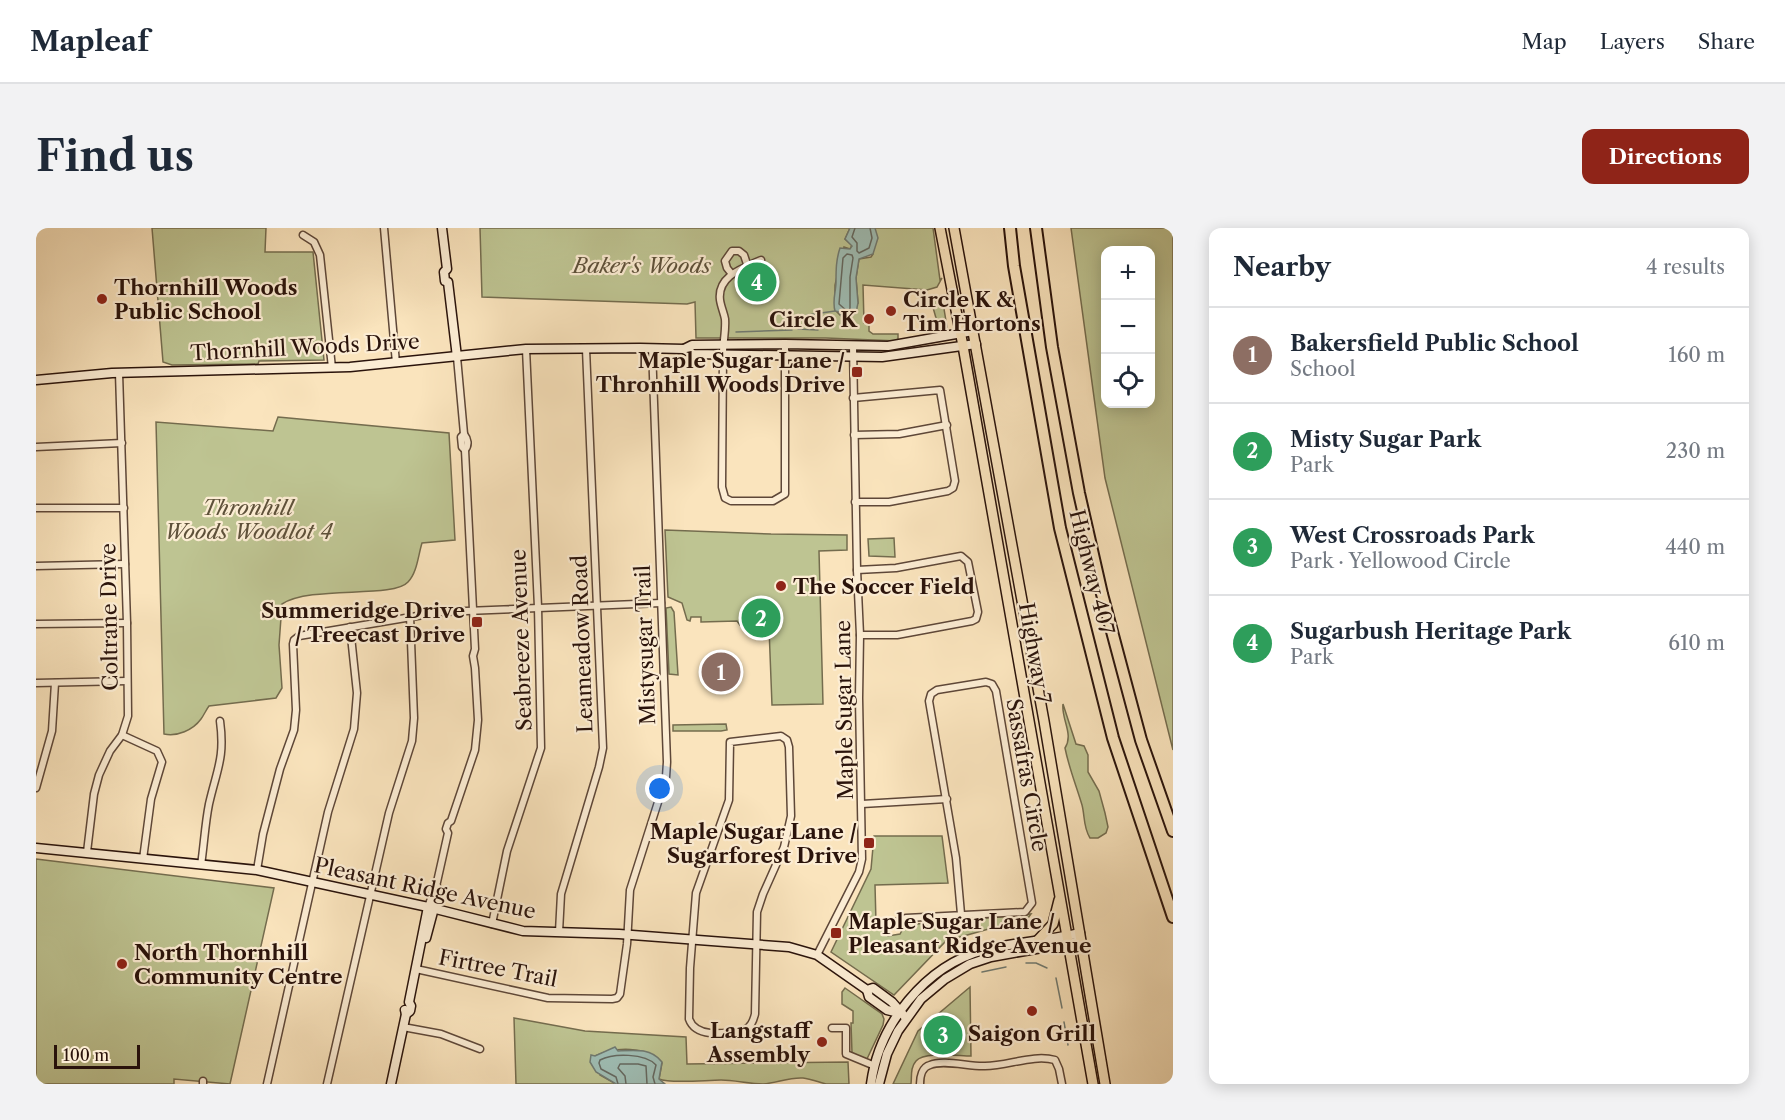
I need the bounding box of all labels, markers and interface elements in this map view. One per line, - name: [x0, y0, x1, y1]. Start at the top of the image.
- text: Mapleaf: [30, 24, 149, 58]
- text: Map: [1522, 29, 1567, 54]
- text: Layers: [1600, 29, 1665, 54]
- text: Share: [1698, 29, 1755, 54]
- button: Directions: [1582, 129, 1749, 184]
- text: Find us: [36, 130, 194, 182]
- map controls: [1101, 246, 1155, 408]
- button: +: [1101, 246, 1155, 300]
- text: Nearby: [1233, 251, 1331, 283]
- park label: Baker's Woods: [571, 253, 712, 278]
- text: 4 results: [1646, 255, 1725, 279]
- pin: 4: [738, 260, 776, 304]
- place label: Thornhill Woods Public School: [114, 275, 297, 324]
- place label: Circle K & Tim Hortons: [903, 287, 1041, 336]
- marker: Thornhill Woods Public School: [95, 292, 109, 306]
- button: −: [1101, 300, 1155, 354]
- marker: Circle K & Tim Hortons: [884, 304, 898, 318]
- place label: Circle K: [769, 307, 858, 332]
- marker: Circle K: [862, 312, 876, 326]
- street label: Thornhill Woods Drive: [190, 329, 420, 365]
- text: Bakersfield Public School: [1290, 330, 1579, 357]
- text: 1: [1248, 343, 1257, 367]
- text: 160 m: [1668, 343, 1725, 367]
- place label: Maple Sugar Lane / Thronhill Woods Drive: [596, 348, 845, 397]
- button: locate: [1101, 354, 1155, 408]
- text: School: [1290, 357, 1355, 381]
- marker: Maple Sugar Lane / Thronhill Woods Drive: [850, 365, 864, 379]
- text: Misty Sugar Park: [1290, 426, 1481, 453]
- text: 2: [1247, 439, 1258, 463]
- text: 230 m: [1666, 439, 1725, 463]
- text: Park: [1290, 453, 1333, 477]
- park label: Thronhill Woods Woodlot 4: [164, 495, 334, 544]
- street label: Highway 407: [1064, 507, 1120, 638]
- text: West Crossroads Park: [1290, 522, 1535, 549]
- text: 3: [1247, 535, 1258, 559]
- text: 440 m: [1665, 535, 1725, 559]
- street label: Coltrane Drive: [95, 543, 123, 691]
- street label: Seabreeze Avenue: [505, 549, 537, 731]
- text: Park · Yellowood Circle: [1290, 549, 1511, 573]
- street label: Leameadow Road: [566, 554, 598, 734]
- street label: Mistysugar Trail: [630, 565, 660, 725]
- place label: The Soccer Field: [793, 574, 975, 599]
- marker: The Soccer Field: [774, 579, 788, 593]
- pin: 2: [742, 596, 780, 640]
- place label: Summeridge Drive / Treecast Drive: [261, 598, 465, 647]
- street label: Highway 7: [1014, 600, 1056, 706]
- marker: Summeridge Drive / Treecast Drive: [470, 615, 484, 629]
- text: Sugarbush Heritage Park: [1290, 618, 1571, 645]
- street label: Maple Sugar Lane: [830, 620, 858, 800]
- text: 4: [1247, 631, 1258, 655]
- text: 610 m: [1668, 631, 1725, 655]
- text: Park: [1290, 645, 1333, 669]
- pin: 1: [702, 650, 740, 694]
- street label: Sassafras Circle: [1001, 696, 1053, 854]
- your location: [645, 774, 674, 803]
- place label: Maple Sugar Lane / Sugarforest Drive: [650, 819, 857, 868]
- marker: Maple Sugar Lane / Sugarforest Drive: [862, 836, 876, 850]
- street label: Pleasant Ridge Avenue: [312, 852, 538, 924]
- place label: Maple Sugar Lane / Pleasant Ridge Avenue: [848, 909, 1092, 958]
- marker: Maple Sugar Lane / Pleasant Ridge Avenue: [829, 926, 843, 940]
- place label: North Thornhill Community Centre: [134, 940, 343, 989]
- street label: Firtree Trail: [437, 944, 559, 992]
- marker: North Thornhill Community Centre: [115, 957, 129, 971]
- marker: Saigon Grill: [1025, 1004, 1039, 1018]
- pin: 3: [924, 1012, 962, 1058]
- place label: Langstaff Assembly: [706, 1018, 813, 1067]
- place label: Saigon Grill: [968, 1021, 1096, 1046]
- marker: Langstaff Assembly: [815, 1035, 829, 1049]
- scale bar: [54, 1042, 140, 1070]
- text: 100 m: [63, 1045, 109, 1065]

